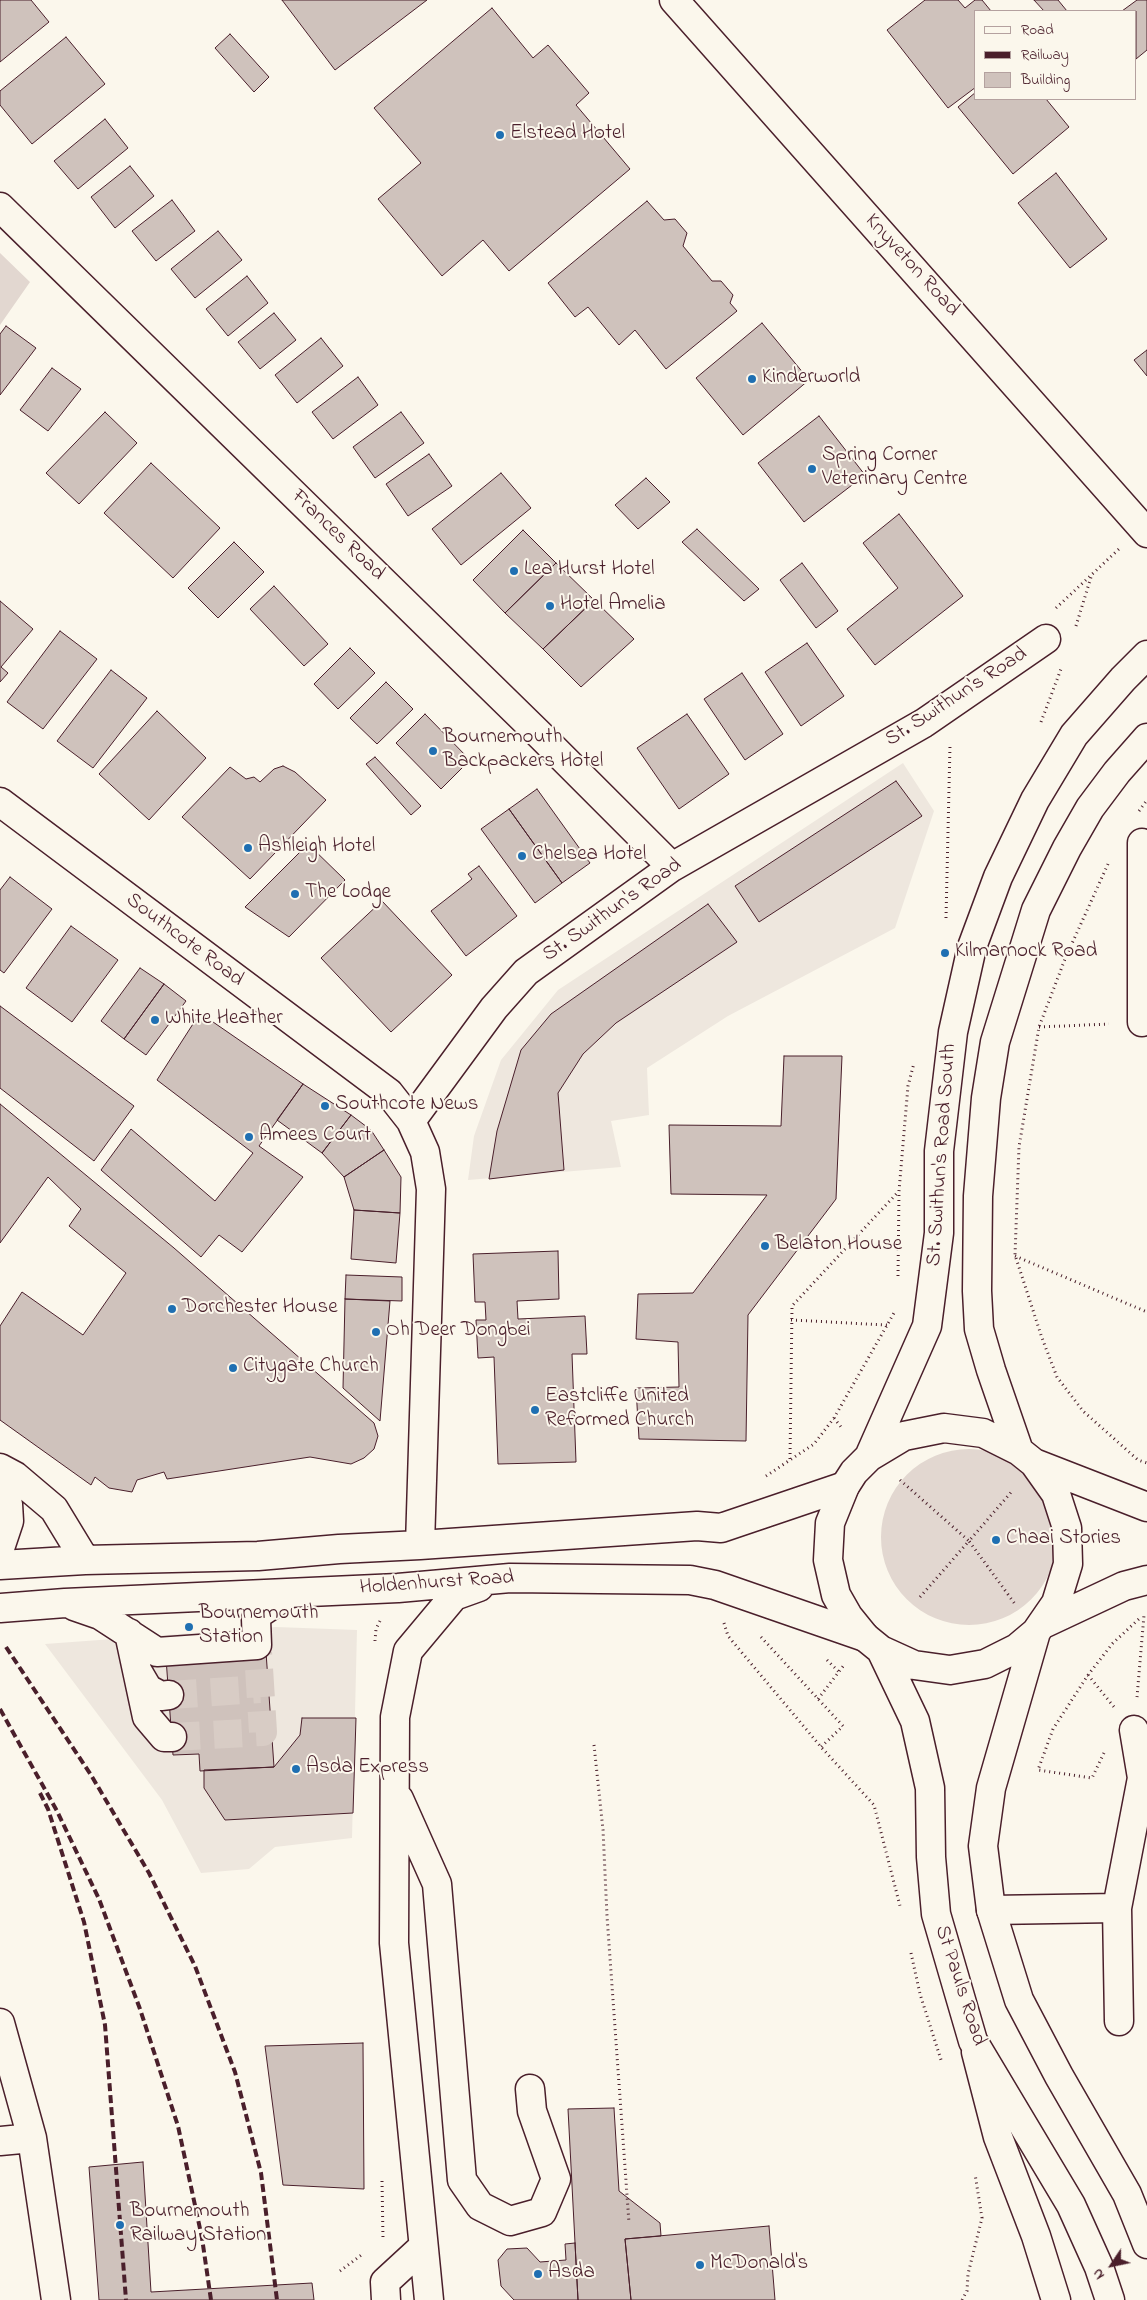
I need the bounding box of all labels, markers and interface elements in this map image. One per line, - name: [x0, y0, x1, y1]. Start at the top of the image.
- legend: [974, 10, 1137, 100]
- text: Road: [1021, 19, 1054, 41]
- text: Railway: [1021, 44, 1069, 66]
- text: Building: [1021, 69, 1070, 91]
- place label: Elstead Hotel: [510, 122, 625, 148]
- marker: Elstead Hotel: [494, 129, 506, 141]
- street label: Knyveton Road: [858, 209, 964, 323]
- place label: Kinderworld: [762, 366, 860, 392]
- marker: Kinderworld: [746, 373, 758, 385]
- place label: Spring Corner Veterinary Centre: [822, 444, 967, 494]
- marker: Spring Corner Veterinary Centre: [806, 463, 818, 475]
- street label: Frances Road: [285, 485, 389, 587]
- place label: Lea Hurst Hotel: [524, 558, 655, 584]
- marker: Lea Hurst Hotel: [508, 565, 520, 577]
- place label: Hotel Amelia: [560, 593, 666, 619]
- marker: Hotel Amelia: [544, 600, 556, 612]
- street label: St. Swithun's Road: [881, 643, 1033, 753]
- place label: Bournemouth Backpackers Hotel: [443, 726, 603, 776]
- marker: Bournemouth Backpackers Hotel: [427, 745, 439, 757]
- place label: Ashleigh Hotel: [258, 835, 375, 861]
- marker: Ashleigh Hotel: [242, 842, 254, 854]
- place label: Chelsea Hotel: [532, 843, 646, 869]
- marker: Chelsea Hotel: [516, 850, 528, 862]
- street label: St. Swithun's Road: [539, 854, 687, 968]
- place label: The Lodge: [305, 881, 391, 907]
- marker: The Lodge: [289, 888, 301, 900]
- street label: Southcote Road: [120, 889, 248, 993]
- place label: Kilmarnock Road: [955, 940, 1097, 966]
- marker: Kilmarnock Road: [939, 947, 951, 959]
- place label: White Heather: [165, 1007, 283, 1033]
- marker: White Heather: [149, 1014, 161, 1026]
- street label: St. Swithun's Road South: [923, 1043, 963, 1267]
- place label: Southcote News: [335, 1093, 478, 1119]
- marker: Southcote News: [319, 1100, 331, 1112]
- place label: Amees Court: [259, 1124, 371, 1150]
- marker: Amees Court: [243, 1131, 255, 1143]
- place label: Belaton House: [775, 1233, 902, 1259]
- marker: Belaton House: [759, 1240, 771, 1252]
- place label: Dorchester House: [182, 1296, 338, 1322]
- marker: Dorchester House: [166, 1303, 178, 1315]
- place label: Oh Deer Dongbei: [386, 1319, 531, 1345]
- marker: Oh Deer Dongbei: [370, 1326, 382, 1338]
- place label: Citygate Church: [243, 1355, 379, 1381]
- marker: Citygate Church: [227, 1362, 239, 1374]
- place label: Eastcliffe United Reformed Church: [545, 1385, 694, 1435]
- marker: Eastcliffe United Reformed Church: [529, 1404, 541, 1416]
- place label: Chaai Stories: [1006, 1527, 1121, 1553]
- marker: Chaai Stories: [990, 1534, 1002, 1546]
- street label: Holdenhurst Road: [359, 1566, 515, 1602]
- place label: Bournemouth Station: [199, 1602, 318, 1652]
- marker: Bournemouth Station: [183, 1621, 195, 1633]
- place label: Asda Express: [306, 1756, 429, 1782]
- marker: Asda Express: [290, 1763, 302, 1775]
- street label: St Pauls Road: [928, 1923, 990, 2049]
- place label: Bournemouth Railway Station: [130, 2200, 266, 2250]
- marker: Bournemouth Railway Station: [114, 2219, 126, 2231]
- north arrow: [1087, 2240, 1137, 2290]
- place label: McDonald's: [710, 2252, 808, 2278]
- marker: McDonald's: [694, 2259, 706, 2271]
- place label: Asda: [548, 2261, 595, 2287]
- text: N: [1088, 2264, 1111, 2283]
- marker: Asda: [532, 2268, 544, 2280]

